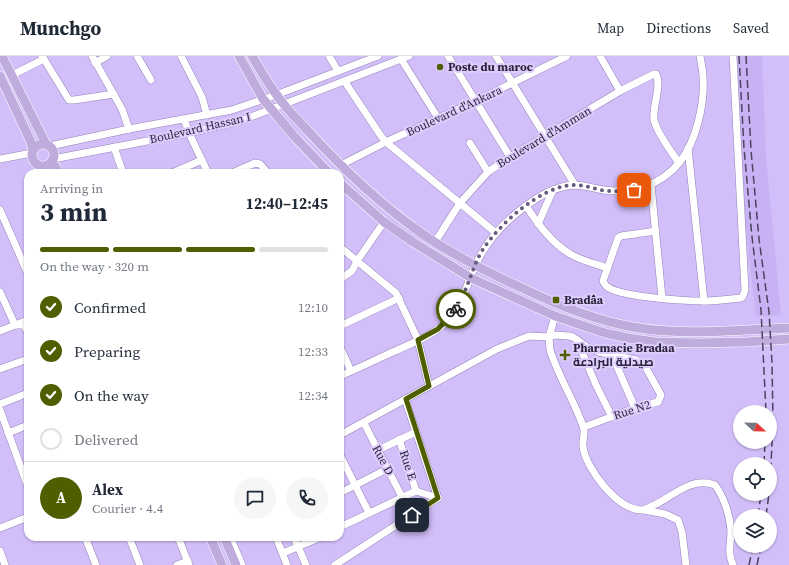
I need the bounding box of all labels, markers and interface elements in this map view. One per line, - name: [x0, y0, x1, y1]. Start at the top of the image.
- text: Munchgo: [20, 15, 101, 41]
- text: Map: [597, 18, 624, 38]
- text: Directions: [646, 18, 711, 38]
- text: Saved: [733, 18, 769, 38]
- place label: Poste du maroc: [448, 59, 533, 75]
- marker: Poste du maroc: [435, 62, 445, 72]
- street label: Boulevard d'Ankara: [404, 81, 505, 140]
- street label: Boulevard d'Amman: [494, 102, 594, 172]
- street label: Boulevard Hassan I: [148, 109, 252, 147]
- pin: [617, 173, 651, 207]
- icon: bag: [623, 179, 645, 201]
- text: Arriving in: [40, 180, 103, 197]
- text: 12:40–12:45: [246, 193, 328, 214]
- text: 3 min: [40, 194, 107, 230]
- text: On the way · 320 m: [40, 258, 149, 275]
- courier: [436, 289, 476, 329]
- place label: Bradâa: [564, 292, 604, 308]
- marker: Bradâa: [551, 295, 561, 305]
- icon: check: [40, 296, 62, 318]
- text: Confirmed: [74, 297, 146, 318]
- icon: bike: [445, 298, 467, 320]
- text: 12:10: [298, 299, 328, 316]
- icon: check: [40, 340, 62, 362]
- place label: Pharmacie Bradaa صيدلية البرادعة: [573, 340, 675, 370]
- text: Preparing: [74, 341, 140, 362]
- text: 12:33: [298, 343, 328, 360]
- marker: Pharmacie Bradaa صيدلية البرادعة: [560, 350, 570, 360]
- icon: check: [40, 384, 62, 406]
- text: On the way: [74, 385, 149, 406]
- text: 12:34: [298, 387, 328, 404]
- street label: Rue N2: [611, 396, 653, 424]
- north arrow: [733, 405, 777, 449]
- map controls: [733, 405, 777, 553]
- text: Delivered: [74, 429, 138, 450]
- street label: Rue D: [368, 442, 398, 478]
- street label: Rue E: [396, 448, 420, 482]
- button: locate: [733, 457, 777, 501]
- button: chat: [234, 477, 276, 519]
- button: phone: [286, 477, 328, 519]
- text: Alex: [92, 479, 123, 500]
- text: A: [56, 487, 66, 508]
- pin: [395, 498, 429, 532]
- text: Courier · 4.4: [92, 500, 163, 517]
- icon: home: [401, 504, 423, 526]
- button: layers: [733, 509, 777, 553]

